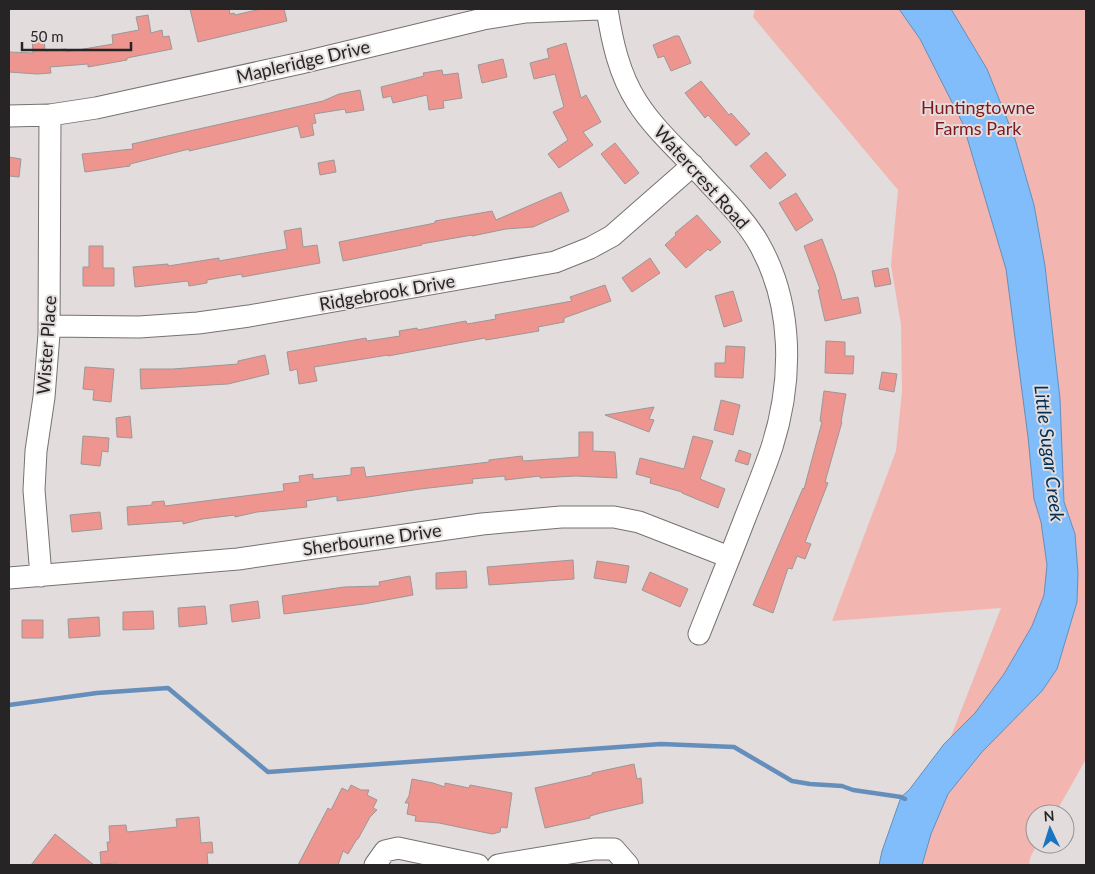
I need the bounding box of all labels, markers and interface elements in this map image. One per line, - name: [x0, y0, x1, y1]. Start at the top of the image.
- scale bar: [22, 20, 131, 52]
- text: 50 m: [30, 27, 64, 45]
- street label: Mapleridge Drive: [234, 35, 372, 87]
- park label: Huntingtowne Farms Park: [921, 96, 1035, 139]
- street label: Watercrest Road: [650, 121, 754, 233]
- street label: Ridgebrook Drive: [317, 269, 457, 315]
- street label: Wister Place: [32, 295, 60, 395]
- water label: Little Sugar Creek: [1030, 383, 1070, 524]
- street label: Sherbourne Drive: [301, 518, 443, 560]
- north arrow: [1025, 804, 1075, 854]
- text: N: [1043, 807, 1055, 824]

